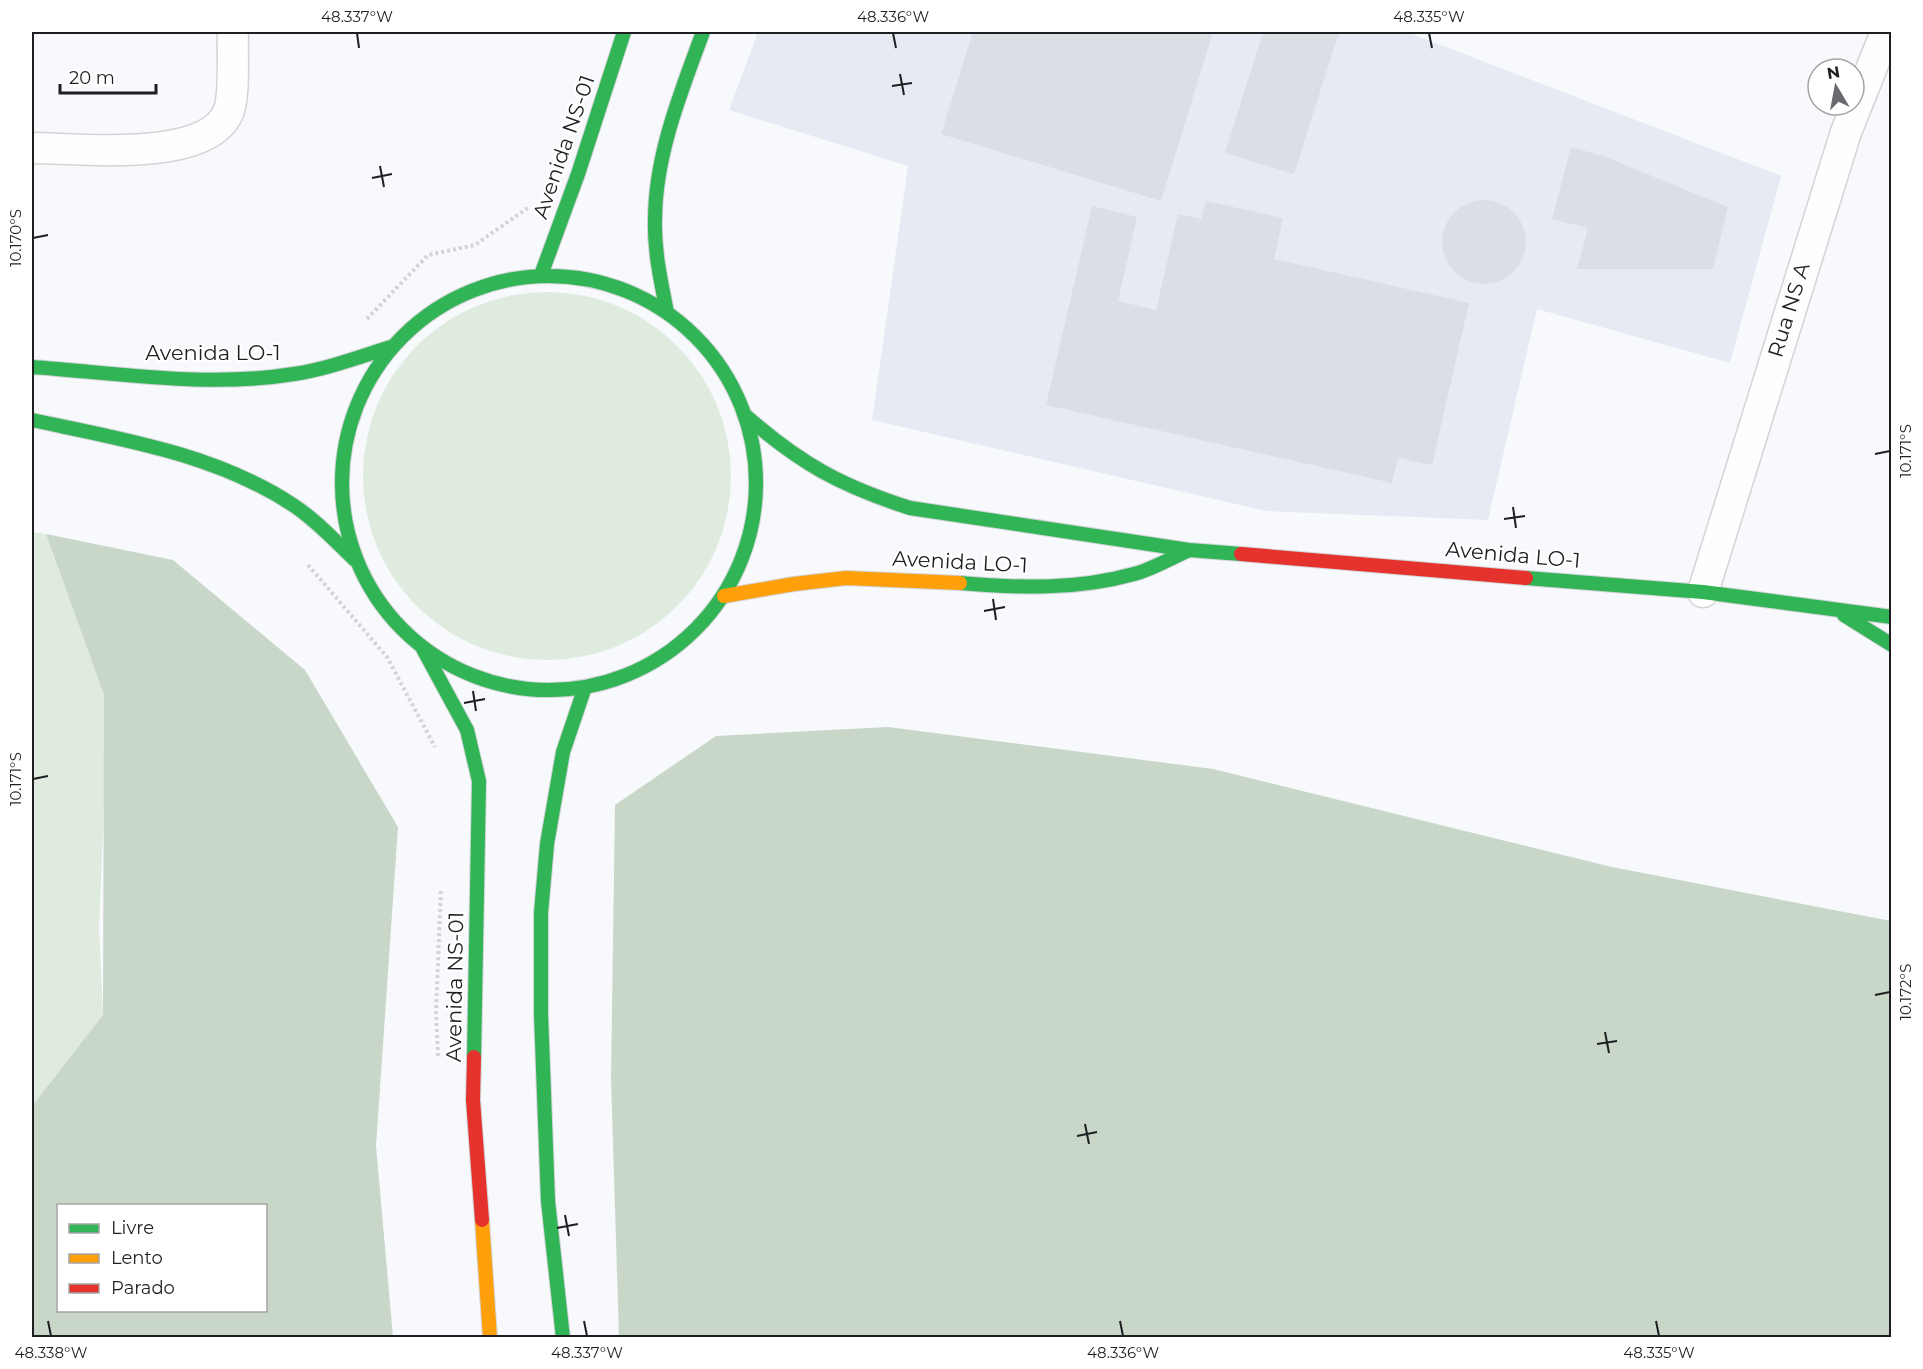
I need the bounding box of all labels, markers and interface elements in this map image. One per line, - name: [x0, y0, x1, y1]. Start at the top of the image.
- text: 48.337°W: [321, 7, 393, 26]
- text: 48.336°W: [857, 7, 929, 26]
- text: 48.335°W: [1393, 7, 1465, 26]
- scale bar: [60, 57, 156, 95]
- north arrow: [1806, 57, 1866, 117]
- text: N: [1825, 62, 1842, 83]
- text: 20 m: [69, 67, 115, 89]
- street label: Avenida NS-01: [527, 72, 600, 222]
- text: 10.170°S: [6, 209, 25, 267]
- street label: Rua NS A: [1762, 259, 1815, 360]
- street label: Avenida LO-1: [145, 340, 281, 365]
- text: 10.171°S: [1896, 424, 1915, 478]
- street label: Avenida LO-1: [1445, 536, 1582, 573]
- street label: Avenida LO-1: [892, 545, 1028, 578]
- text: 10.171°S: [6, 752, 25, 806]
- street label: Avenida NS-01: [441, 912, 468, 1062]
- text: 10.172°S: [1896, 964, 1915, 1020]
- legend: [57, 1204, 267, 1312]
- text: Livre: [111, 1217, 154, 1239]
- text: Lento: [111, 1247, 163, 1269]
- text: Parado: [111, 1277, 175, 1299]
- text: 48.338°W: [15, 1343, 88, 1362]
- text: 48.337°W: [551, 1343, 623, 1362]
- text: 48.336°W: [1087, 1343, 1159, 1362]
- text: 48.335°W: [1623, 1343, 1695, 1362]

